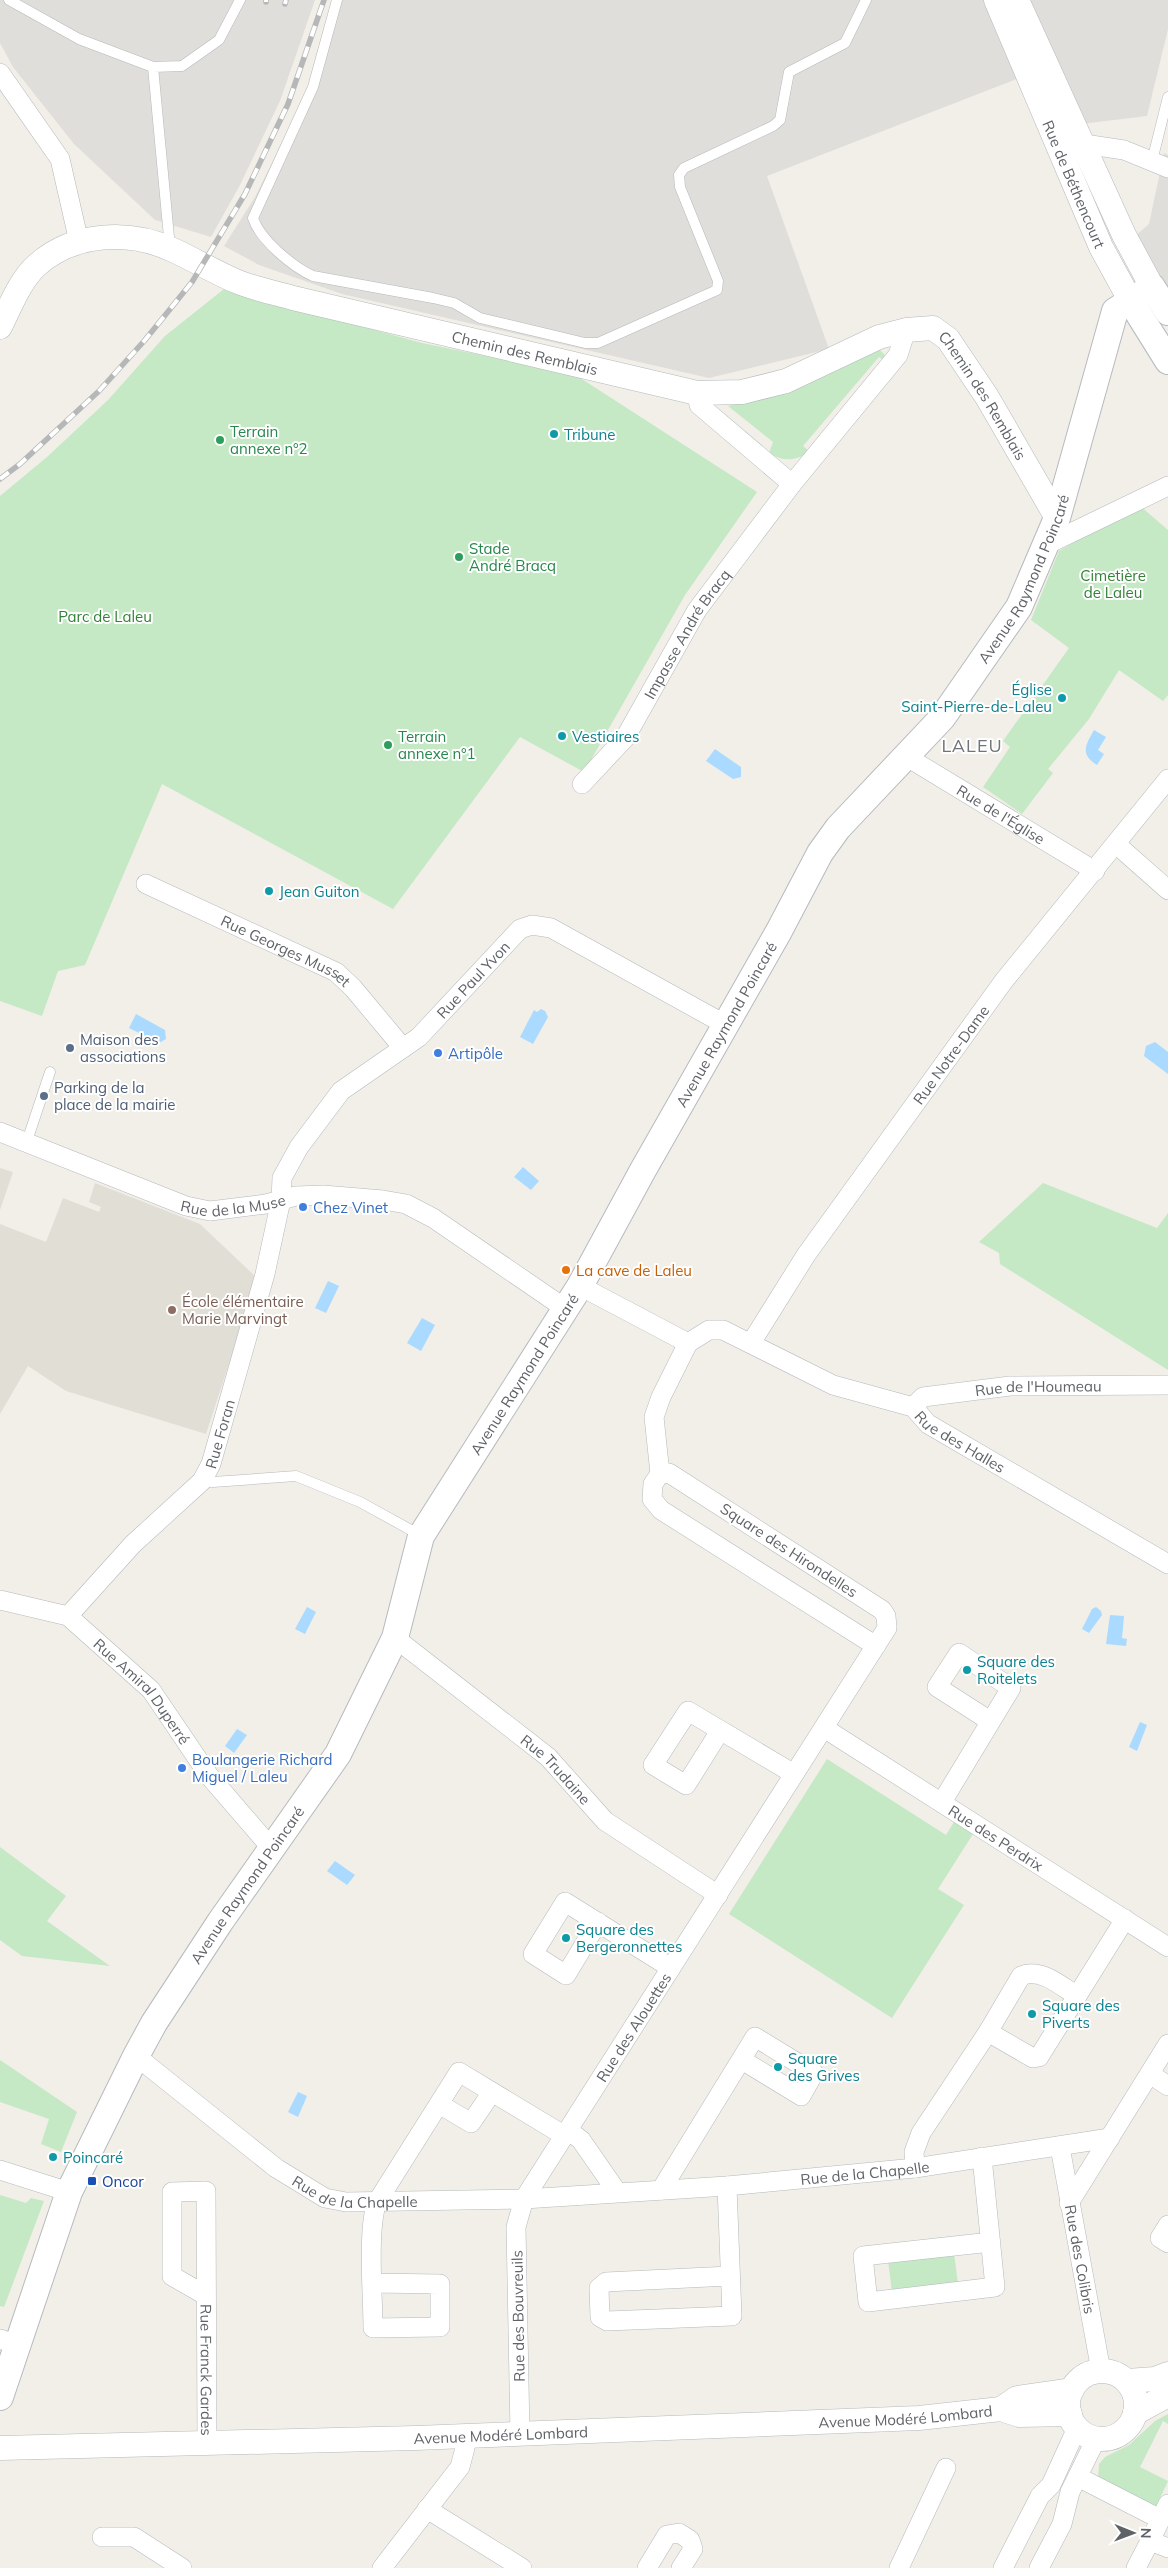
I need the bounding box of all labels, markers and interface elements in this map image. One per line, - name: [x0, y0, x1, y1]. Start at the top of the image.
- street label: Rue de Béthencourt: [1039, 117, 1110, 251]
- street label: Chemin des Remblais: [450, 326, 600, 379]
- street label: Chemin des Remblais: [936, 326, 1031, 463]
- place label: Terrain annexe n°2: [230, 422, 308, 458]
- place label: Tribune: [564, 425, 616, 444]
- marker: Tribune: [548, 428, 560, 440]
- marker: Terrain annexe n°2: [214, 434, 226, 446]
- street label: Avenue Raymond Poincaré: [973, 492, 1073, 667]
- place label: Stade André Bracq: [469, 539, 556, 575]
- marker: Stade André Bracq: [453, 551, 465, 563]
- street label: Impasse André Bracq: [639, 565, 734, 702]
- park label: Cimetière de Laleu: [1080, 566, 1146, 602]
- park label: Parc de Laleu: [58, 607, 152, 626]
- place label: Église Saint-Pierre-de-Laleu: [901, 680, 1052, 716]
- marker: Église Saint-Pierre-de-Laleu: [1056, 692, 1068, 704]
- place label: Terrain annexe n°1: [398, 727, 476, 763]
- place label: Vestiaires: [572, 727, 639, 746]
- marker: Vestiaires: [556, 730, 568, 742]
- district label: LALEU: [941, 734, 1003, 757]
- marker: Terrain annexe n°1: [382, 739, 394, 751]
- street label: Rue de l'Église: [953, 780, 1049, 848]
- place label: Jean Guiton: [279, 882, 360, 901]
- marker: Jean Guiton: [263, 885, 275, 897]
- street label: Rue Georges Musset: [218, 911, 355, 991]
- street label: Rue Paul Yvon: [432, 937, 514, 1022]
- street label: Avenue Raymond Poincaré: [671, 938, 781, 1110]
- street label: Rue Notre-Dame: [908, 1001, 993, 1108]
- place label: Maison des associations: [80, 1030, 166, 1066]
- marker: Maison des associations: [64, 1042, 76, 1054]
- place label: Artipôle: [448, 1044, 503, 1063]
- marker: Artipôle: [432, 1047, 444, 1059]
- place label: Parking de la place de la mairie: [54, 1078, 175, 1114]
- marker: Parking de la place de la mairie: [38, 1090, 50, 1102]
- street label: Rue de la Muse: [179, 1190, 288, 1221]
- place label: Chez Vinet: [313, 1198, 388, 1217]
- marker: Chez Vinet: [297, 1201, 309, 1213]
- place label: La cave de Laleu: [576, 1261, 692, 1280]
- marker: La cave de Laleu: [560, 1264, 572, 1276]
- street label: Avenue Raymond Poincaré: [466, 1290, 582, 1458]
- place label: École élémentaire Marie Marvingt: [182, 1292, 304, 1328]
- marker: École élémentaire Marie Marvingt: [166, 1304, 178, 1316]
- street label: Rue de l'Houmeau: [974, 1376, 1102, 1400]
- street label: Rue Foran: [201, 1397, 238, 1471]
- street label: Rue des Halles: [911, 1407, 1009, 1477]
- street label: Square des Hirondelles: [717, 1499, 861, 1601]
- street label: Rue Amiral Duperré: [90, 1634, 194, 1748]
- place label: Square des Roitelets: [977, 1652, 1055, 1688]
- marker: Square des Roitelets: [961, 1664, 973, 1676]
- street label: Rue Trudaine: [517, 1730, 595, 1808]
- place label: Boulangerie Richard Miguel / Laleu: [192, 1750, 333, 1786]
- marker: Boulangerie Richard Miguel / Laleu: [176, 1762, 188, 1774]
- street label: Rue des Perdrix: [945, 1800, 1047, 1875]
- street label: Avenue Raymond Poincaré: [186, 1802, 308, 1967]
- place label: Square des Bergeronnettes: [576, 1920, 682, 1956]
- marker: Square des Bergeronnettes: [560, 1932, 572, 1944]
- street label: Rue des Alouettes: [592, 1969, 675, 2085]
- place label: Square des Piverts: [1042, 1996, 1120, 2032]
- marker: Square des Piverts: [1026, 2008, 1038, 2020]
- place label: Square des Grives: [788, 2049, 860, 2085]
- marker: Square des Grives: [772, 2061, 784, 2073]
- place label: Poincaré: [63, 2148, 123, 2167]
- marker: Poincaré: [47, 2151, 59, 2163]
- street label: Rue de la Chapelle: [800, 2156, 931, 2188]
- street label: Rue de la Chapelle: [289, 2171, 418, 2212]
- place label: Oncor: [102, 2172, 144, 2191]
- marker: Oncor: [86, 2175, 98, 2187]
- street label: Rue des Colibris: [1061, 2203, 1100, 2315]
- street label: Rue des Bouvreuils: [507, 2250, 529, 2382]
- street label: Rue Franck Gardes: [197, 2304, 216, 2436]
- street label: Avenue Modéré Lombard: [818, 2401, 993, 2431]
- street label: Avenue Modéré Lombard: [413, 2422, 588, 2448]
- north arrow: [1108, 2508, 1158, 2558]
- text: N: [1137, 2528, 1155, 2539]

